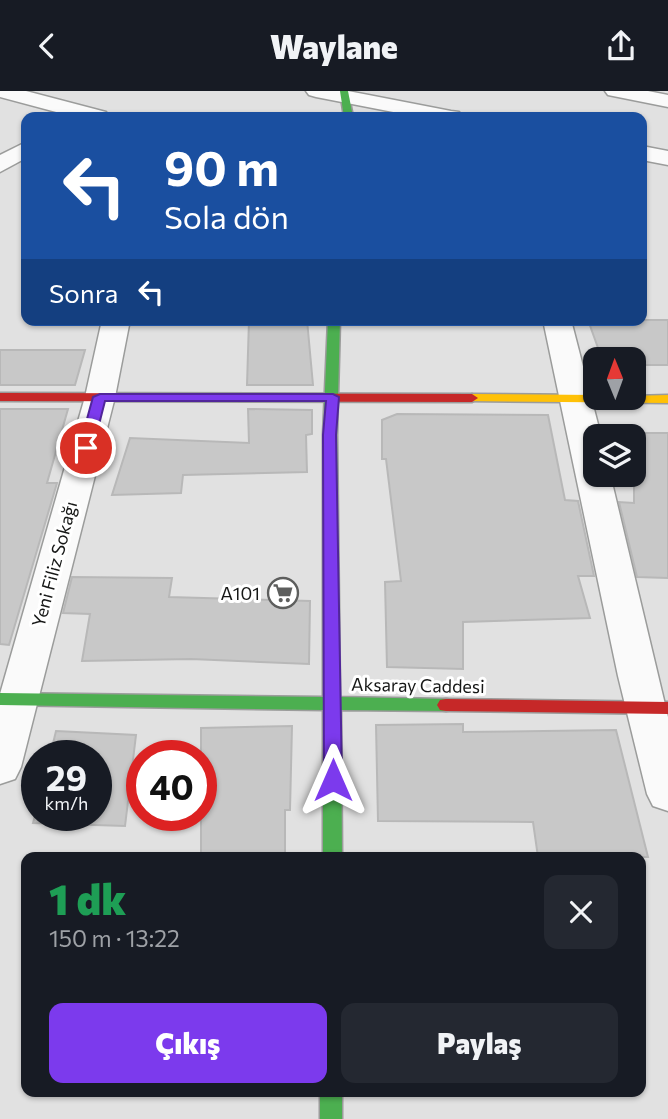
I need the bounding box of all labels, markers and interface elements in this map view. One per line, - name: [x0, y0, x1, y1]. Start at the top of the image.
- text: Waylane: [270, 26, 398, 66]
- icon: back: [28, 27, 66, 65]
- icon: share: [602, 27, 640, 65]
- text: 90 m: [164, 136, 279, 196]
- icon: left: [49, 140, 140, 231]
- text: Sola dön: [164, 196, 289, 236]
- icon: left: [132, 273, 170, 311]
- text: Sonra: [49, 277, 118, 308]
- north arrow: [583, 347, 646, 409]
- map controls: [583, 347, 646, 487]
- pin: [56, 418, 116, 478]
- button: layers: [583, 424, 646, 487]
- icon: arrive: [67, 429, 105, 467]
- street label: Yeni Filiz Sokağı: [27, 499, 81, 629]
- supermarket icon: A101: [266, 576, 300, 610]
- place label: A101: [220, 582, 260, 604]
- street label: Aksaray Caddesi: [351, 673, 485, 697]
- speed limit sign: 40: [126, 740, 217, 831]
- position arrow: [296, 743, 370, 817]
- text: 29: [46, 755, 87, 798]
- text: km/h: [45, 792, 88, 814]
- text: 1 dk: [49, 872, 126, 924]
- button: close: [544, 875, 618, 949]
- text: 150 m · 13:22: [49, 924, 180, 952]
- button: Çıkış: [49, 1003, 327, 1083]
- button: Paylaş: [341, 1003, 618, 1083]

